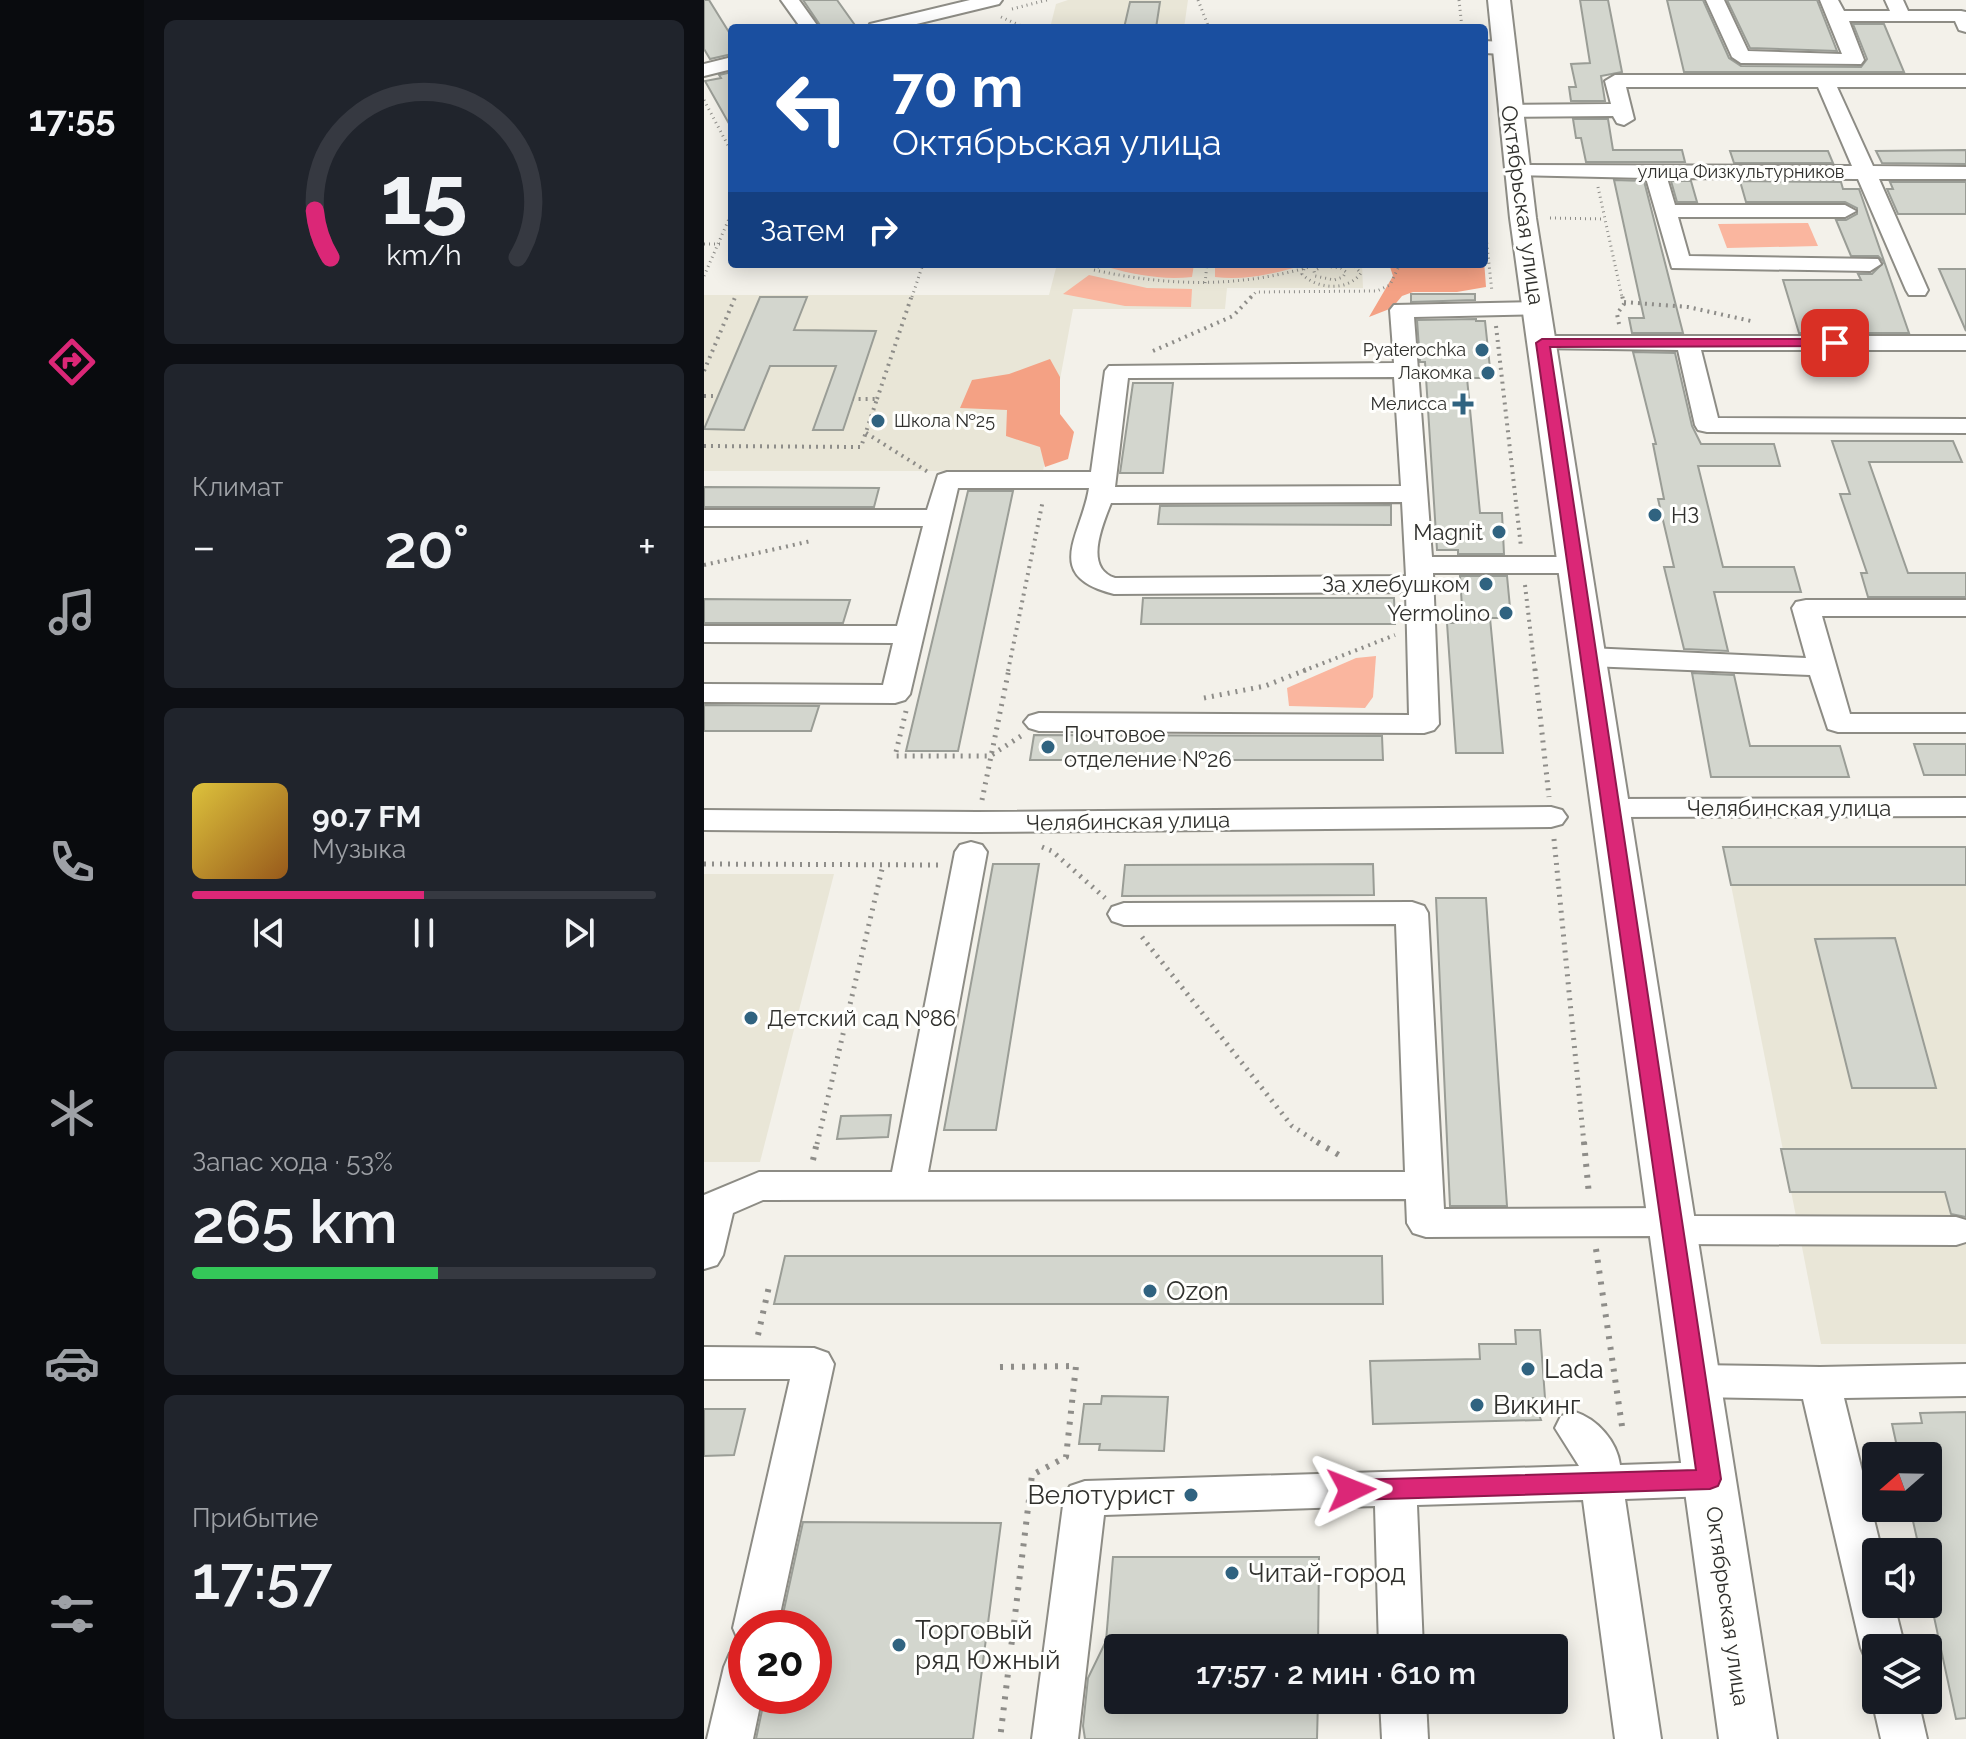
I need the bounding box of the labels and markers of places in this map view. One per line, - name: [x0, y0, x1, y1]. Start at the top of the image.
- pin: [1801, 309, 1869, 377]
- place label: Pyaterochka: [1363, 339, 1466, 360]
- marker: Pyaterochka: [1473, 341, 1491, 359]
- place label: Лакомка: [1398, 362, 1472, 383]
- marker: Лакомка: [1479, 364, 1497, 382]
- place label: Мелисса: [1370, 393, 1447, 414]
- marker: Мелисса: [1454, 395, 1472, 413]
- place label: Школа №25: [894, 410, 995, 431]
- marker: Школа №25: [869, 412, 887, 430]
- place label: НЗ: [1671, 502, 1699, 528]
- marker: НЗ: [1646, 506, 1664, 524]
- place label: Magnit: [1413, 519, 1484, 545]
- marker: Magnit: [1490, 523, 1508, 541]
- place label: За хлебушком: [1322, 571, 1470, 597]
- marker: За хлебушком: [1477, 575, 1495, 593]
- place label: Yermolino: [1387, 600, 1490, 626]
- marker: Yermolino: [1497, 604, 1515, 622]
- place label: Почтовое отделение №26: [1064, 721, 1232, 772]
- marker: Почтовое отделение №26: [1039, 738, 1057, 756]
- place label: Детский сад №86: [767, 1005, 956, 1031]
- marker: Детский сад №86: [742, 1009, 760, 1027]
- place label: Ozon: [1166, 1276, 1229, 1306]
- marker: Ozon: [1141, 1282, 1159, 1300]
- place label: Lada: [1544, 1354, 1604, 1384]
- marker: Lada: [1519, 1360, 1537, 1378]
- place label: Викинг: [1493, 1390, 1581, 1420]
- marker: Викинг: [1468, 1396, 1486, 1414]
- place label: Велотурист: [1028, 1480, 1175, 1510]
- marker: Велотурист: [1182, 1486, 1200, 1504]
- place label: Читай-город: [1248, 1558, 1406, 1588]
- marker: Читай-город: [1223, 1564, 1241, 1582]
- place label: Торговый ряд Южный: [915, 1615, 1060, 1675]
- marker: Торговый ряд Южный: [890, 1636, 908, 1654]

